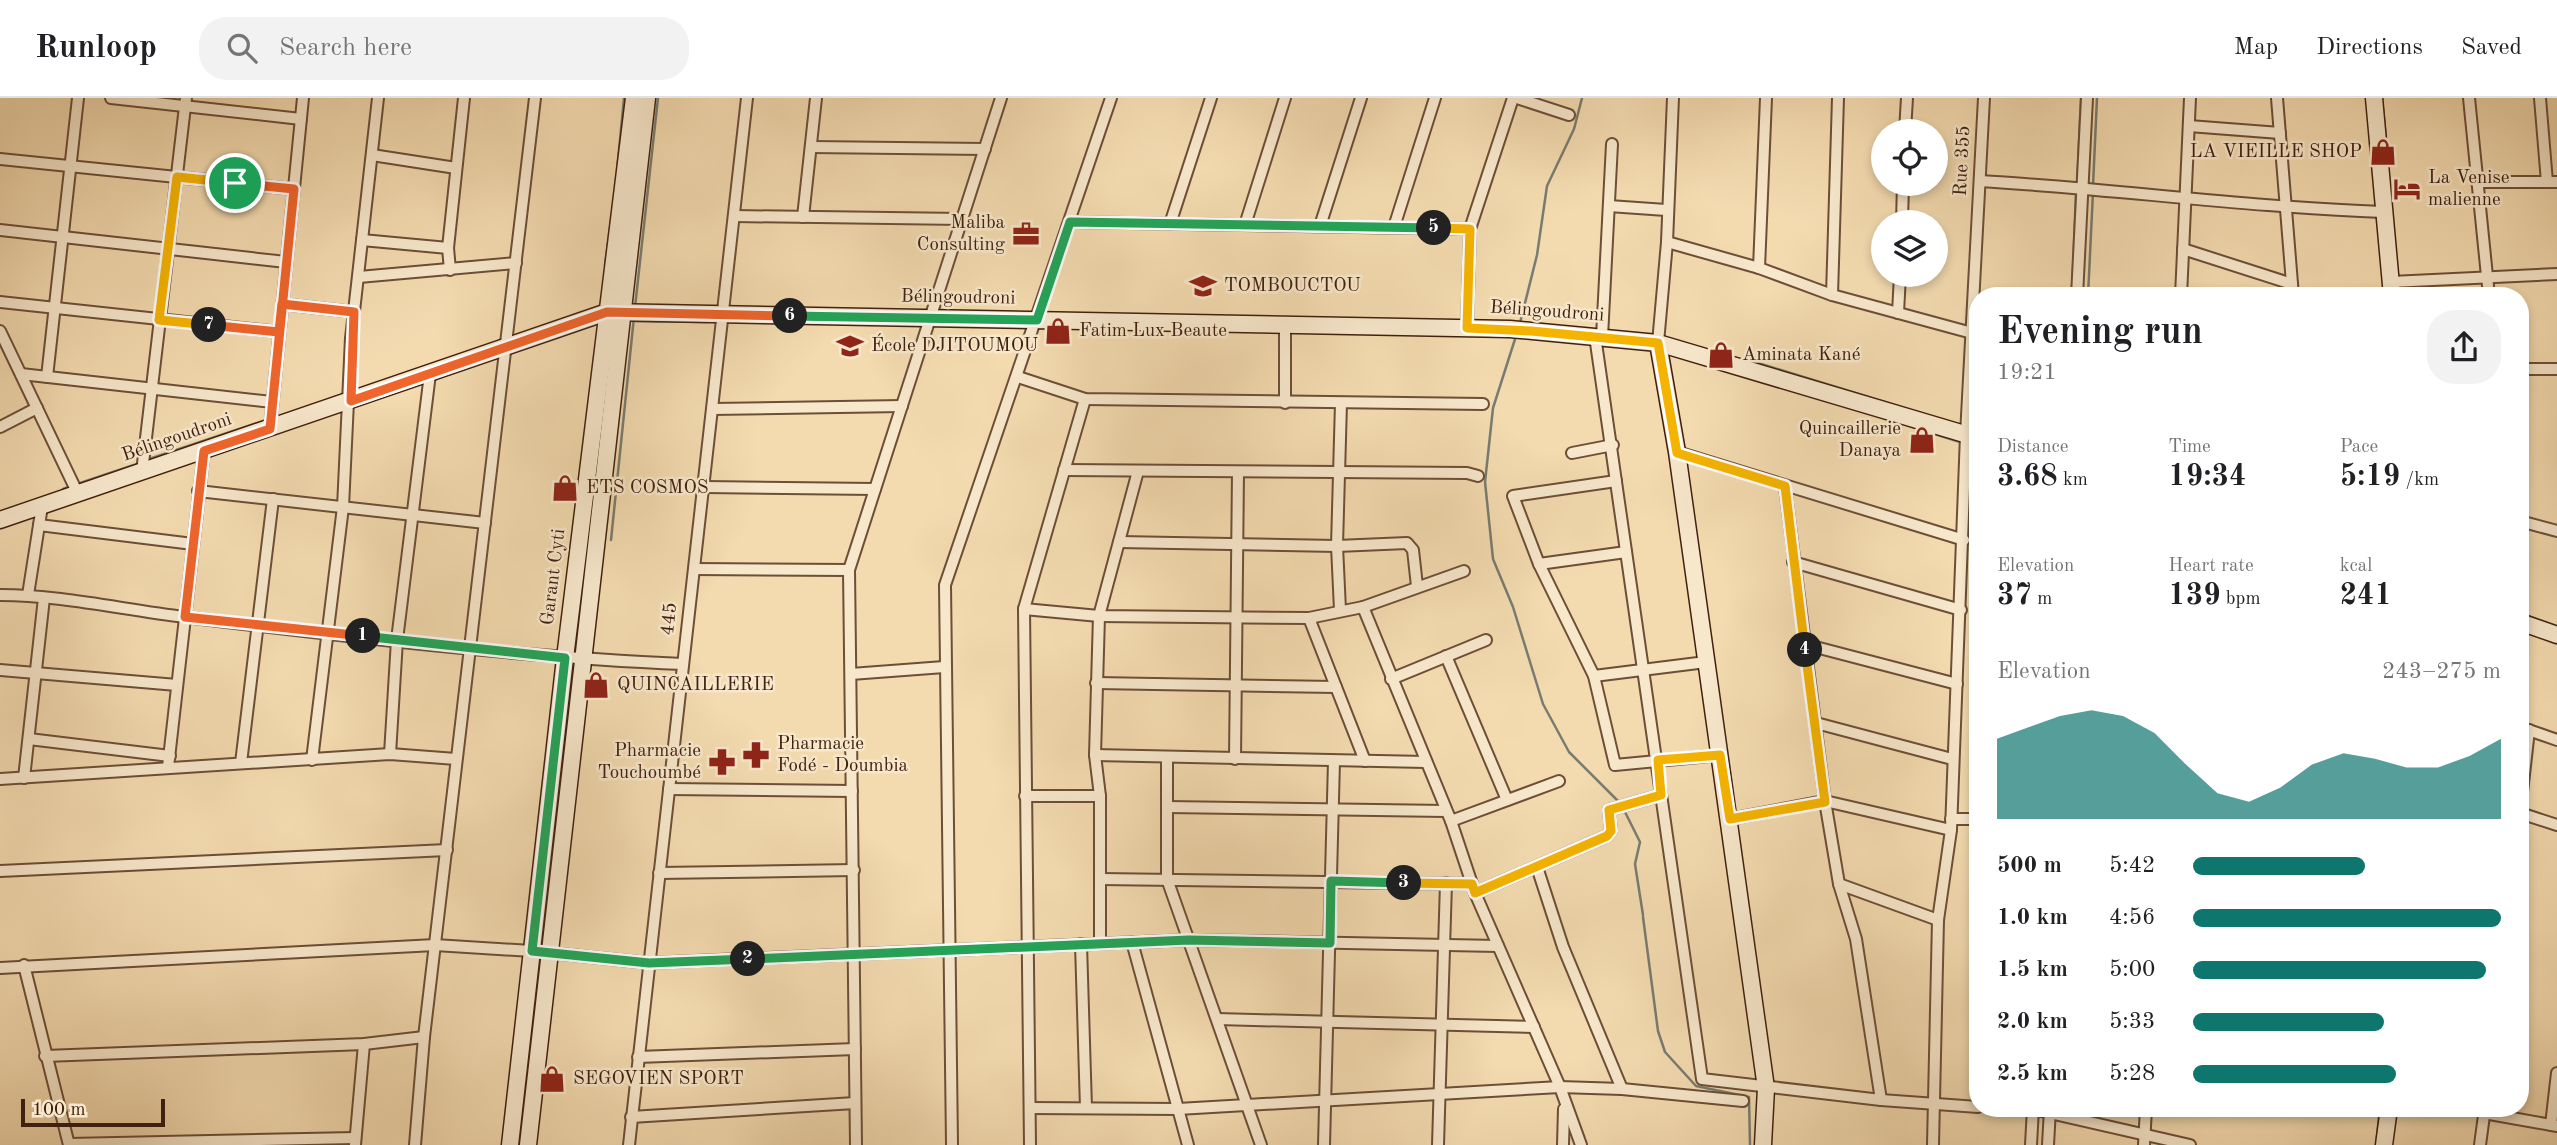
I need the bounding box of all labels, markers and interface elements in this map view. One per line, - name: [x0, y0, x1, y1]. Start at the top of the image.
- search box: [199, 17, 689, 80]
- icon: search: [223, 29, 261, 67]
- text: Runloop: [35, 32, 157, 65]
- text: Search here: [279, 35, 412, 61]
- text: Map: [2234, 36, 2278, 60]
- text: Directions: [2316, 36, 2423, 60]
- text: Saved: [2461, 36, 2522, 60]
- map controls: [1871, 119, 1948, 287]
- button: locate: [1871, 119, 1948, 196]
- street label: Rue 355: [1952, 125, 1974, 197]
- shop icon: LA VIEILLE SHOP: [2368, 137, 2398, 167]
- place label: LA VIEILLE SHOP: [2190, 143, 2362, 162]
- pin: [205, 153, 265, 213]
- icon: arrive: [216, 164, 254, 202]
- place label: La Venise malienne: [2428, 169, 2509, 210]
- hotel icon: La Venise malienne: [2392, 174, 2422, 204]
- button: layers: [1871, 210, 1948, 287]
- pin: 5: [1416, 211, 1452, 246]
- place label: Maliba Consulting: [917, 214, 1006, 255]
- text: 5: [1428, 218, 1439, 237]
- office icon: Maliba Consulting: [1011, 219, 1041, 249]
- school or university icon: TOMBOUCTOU: [1188, 271, 1218, 301]
- place label: TOMBOUCTOU: [1224, 277, 1361, 296]
- street label: Bélingoudroni: [900, 288, 1016, 308]
- pin: 6: [772, 298, 808, 333]
- street label: Bélingoudroni: [1489, 299, 1605, 325]
- text: 6: [784, 306, 795, 325]
- pin: 7: [192, 308, 227, 342]
- button: share: [2427, 310, 2501, 384]
- text: Evening run: [1997, 314, 2203, 352]
- text: 7: [203, 315, 214, 334]
- shop icon: Fatim Lux Beaute: [1043, 316, 1073, 346]
- place label: Fatim Lux Beaute: [1079, 322, 1227, 341]
- school or university icon: École DJITOUMOU: [835, 331, 865, 361]
- place label: École DJITOUMOU: [871, 333, 1038, 356]
- shop icon: Aminata Kané: [1706, 340, 1736, 370]
- place label: Aminata Kané: [1742, 346, 1860, 365]
- text: 19:21: [1997, 361, 2057, 384]
- street label: Bélingoudroni: [120, 410, 234, 466]
- place label: Quincaillerie Danaya: [1799, 420, 1902, 461]
- shop icon: Quincaillerie Danaya: [1907, 425, 1937, 455]
- text: Distance: [1997, 438, 2069, 457]
- text: Time: [2168, 438, 2211, 457]
- text: Pace: [2340, 438, 2378, 457]
- text: 3.68: [1997, 462, 2058, 492]
- text: 19:34: [2168, 462, 2246, 492]
- text: 5:19: [2340, 462, 2400, 492]
- text: km: [2058, 471, 2088, 490]
- text: /km: [2400, 471, 2439, 490]
- shop icon: ETS COSMOS: [550, 473, 580, 503]
- place label: ETS COSMOS: [586, 479, 709, 498]
- street label: Garant Cyti: [539, 528, 569, 626]
- text: Elevation: [1997, 557, 2074, 576]
- text: Heart rate: [2168, 557, 2254, 576]
- text: kcal: [2340, 557, 2372, 576]
- text: 37: [1997, 581, 2032, 611]
- text: 139: [2168, 581, 2221, 611]
- text: 241: [2340, 581, 2392, 611]
- text: m: [2032, 590, 2052, 609]
- text: bpm: [2221, 590, 2261, 609]
- street label: 445: [659, 602, 681, 636]
- pin: 1: [346, 618, 380, 654]
- text: 1: [357, 626, 368, 645]
- pin: 4: [1787, 632, 1822, 668]
- text: 4: [1799, 640, 1810, 659]
- text: Elevation: [1997, 660, 2091, 683]
- text: 243–275 m: [2382, 660, 2501, 683]
- shop icon: QUINCAILLERIE: [581, 670, 611, 700]
- place label: QUINCAILLERIE: [617, 676, 774, 695]
- place label: Pharmacie Fodé - Doumbia: [777, 735, 909, 776]
- pharmacy icon: Pharmacie Fodé - Doumbia: [741, 740, 771, 770]
- place label: Pharmacie Touchoumbé: [597, 742, 701, 783]
- pharmacy icon: Pharmacie Touchoumbé: [707, 747, 737, 777]
- text: 500 m: [1997, 854, 2062, 877]
- text: 5:42: [2109, 854, 2155, 877]
- pin: 3: [1386, 866, 1422, 900]
- text: 3: [1398, 873, 1409, 892]
- text: 1.0 km: [1997, 906, 2068, 929]
- text: 4:56: [2109, 906, 2155, 929]
- pin: 2: [730, 942, 766, 976]
- text: 2: [742, 949, 753, 968]
- text: 1.5 km: [1997, 958, 2068, 981]
- text: 5:00: [2109, 958, 2155, 981]
- text: 2.0 km: [1997, 1010, 2068, 1033]
- text: 5:33: [2109, 1010, 2155, 1033]
- text: 2.5 km: [1997, 1062, 2068, 1085]
- text: 5:28: [2109, 1062, 2155, 1085]
- shop icon: SEGOVIEN SPORT: [537, 1064, 567, 1094]
- place label: SEGOVIEN SPORT: [573, 1070, 744, 1089]
- scale bar: [21, 1096, 164, 1128]
- text: 100 m: [32, 1101, 85, 1120]

